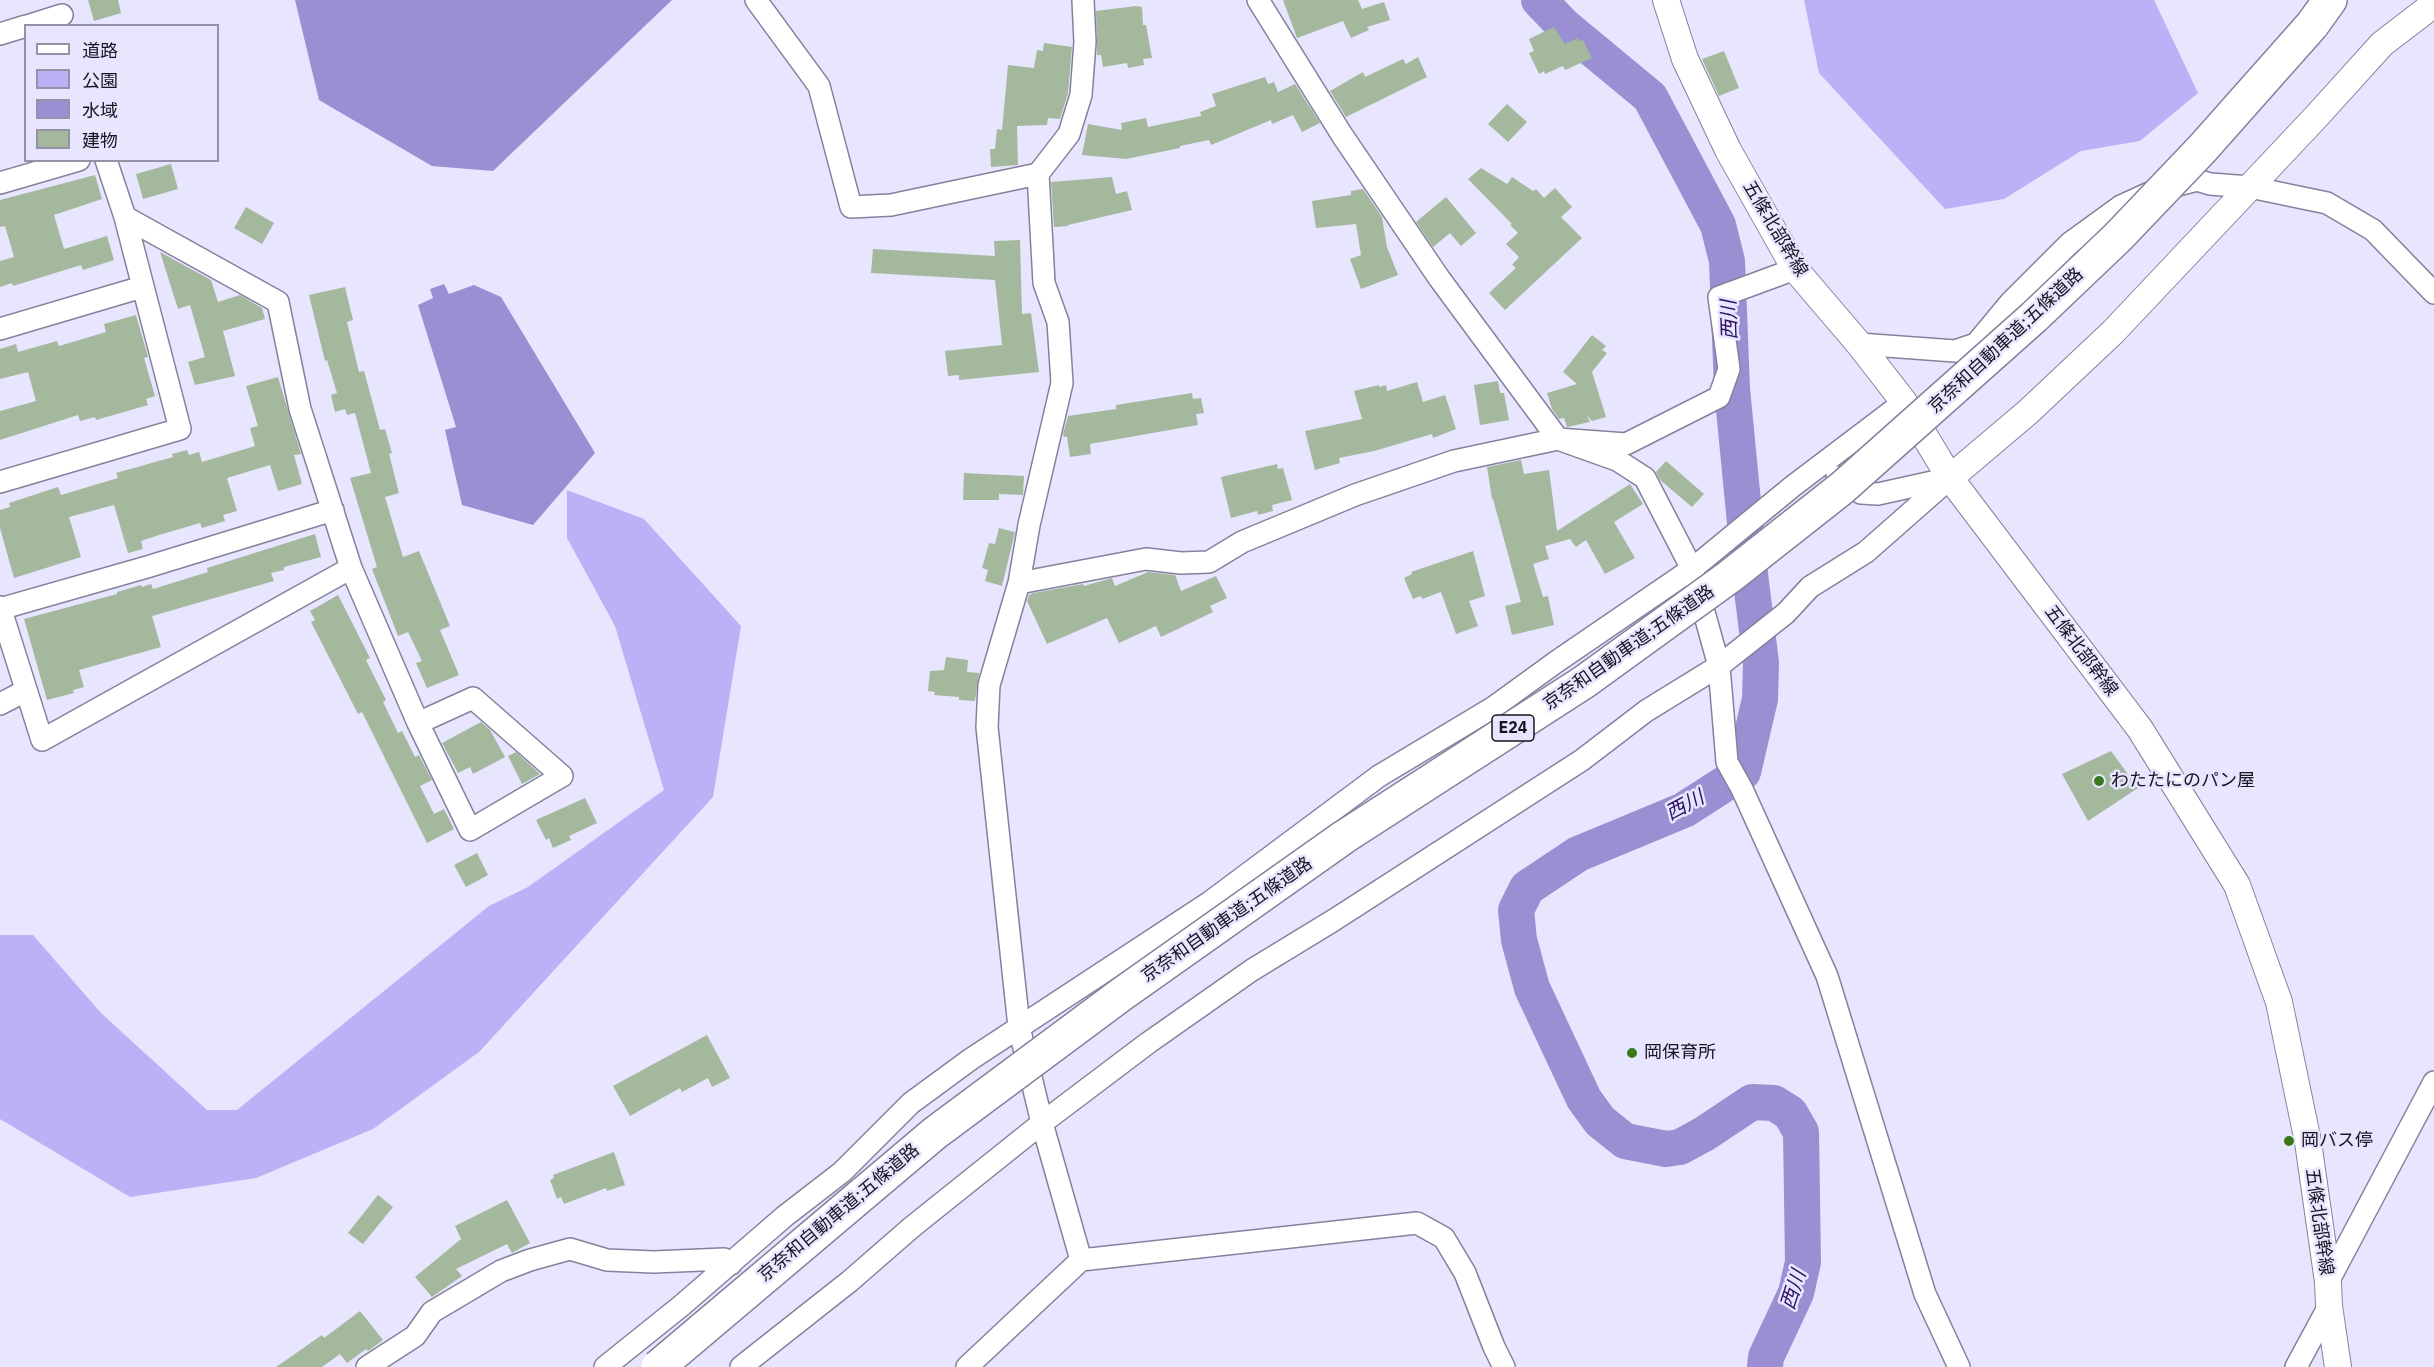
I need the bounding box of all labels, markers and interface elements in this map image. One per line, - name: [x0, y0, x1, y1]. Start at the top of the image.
- legend: [24, 24, 219, 162]
- text: 道路: [82, 39, 118, 62]
- text: 公園: [82, 69, 118, 92]
- text: 水域: [82, 99, 118, 122]
- text: 建物: [82, 129, 118, 152]
- street label: 五條北部幹線: [1738, 177, 1812, 281]
- street label: 京奈和自動車道;五條道路: [1924, 264, 2088, 418]
- water label: 西川: [1717, 300, 1743, 340]
- street label: 京奈和自動車道;五條道路: [1540, 581, 1718, 715]
- street label: 五條北部幹線: [2040, 601, 2122, 701]
- road number: E24: [1492, 715, 1534, 741]
- place label: わたたにのパン屋: [2111, 770, 2255, 792]
- marker: わたたにのパン屋: [2092, 774, 2106, 788]
- water label: 西川: [1662, 786, 1708, 826]
- street label: 京奈和自動車道;五條道路: [1138, 853, 1316, 987]
- place label: 岡保育所: [1644, 1042, 1716, 1064]
- marker: 岡保育所: [1625, 1046, 1639, 1060]
- place label: 岡バス停: [2301, 1130, 2373, 1152]
- marker: 岡バス停: [2282, 1134, 2296, 1148]
- street label: 京奈和自動車道;五條道路: [754, 1139, 924, 1287]
- street label: 五條北部幹線: [2301, 1167, 2337, 1277]
- water label: 西川: [1776, 1267, 1812, 1313]

